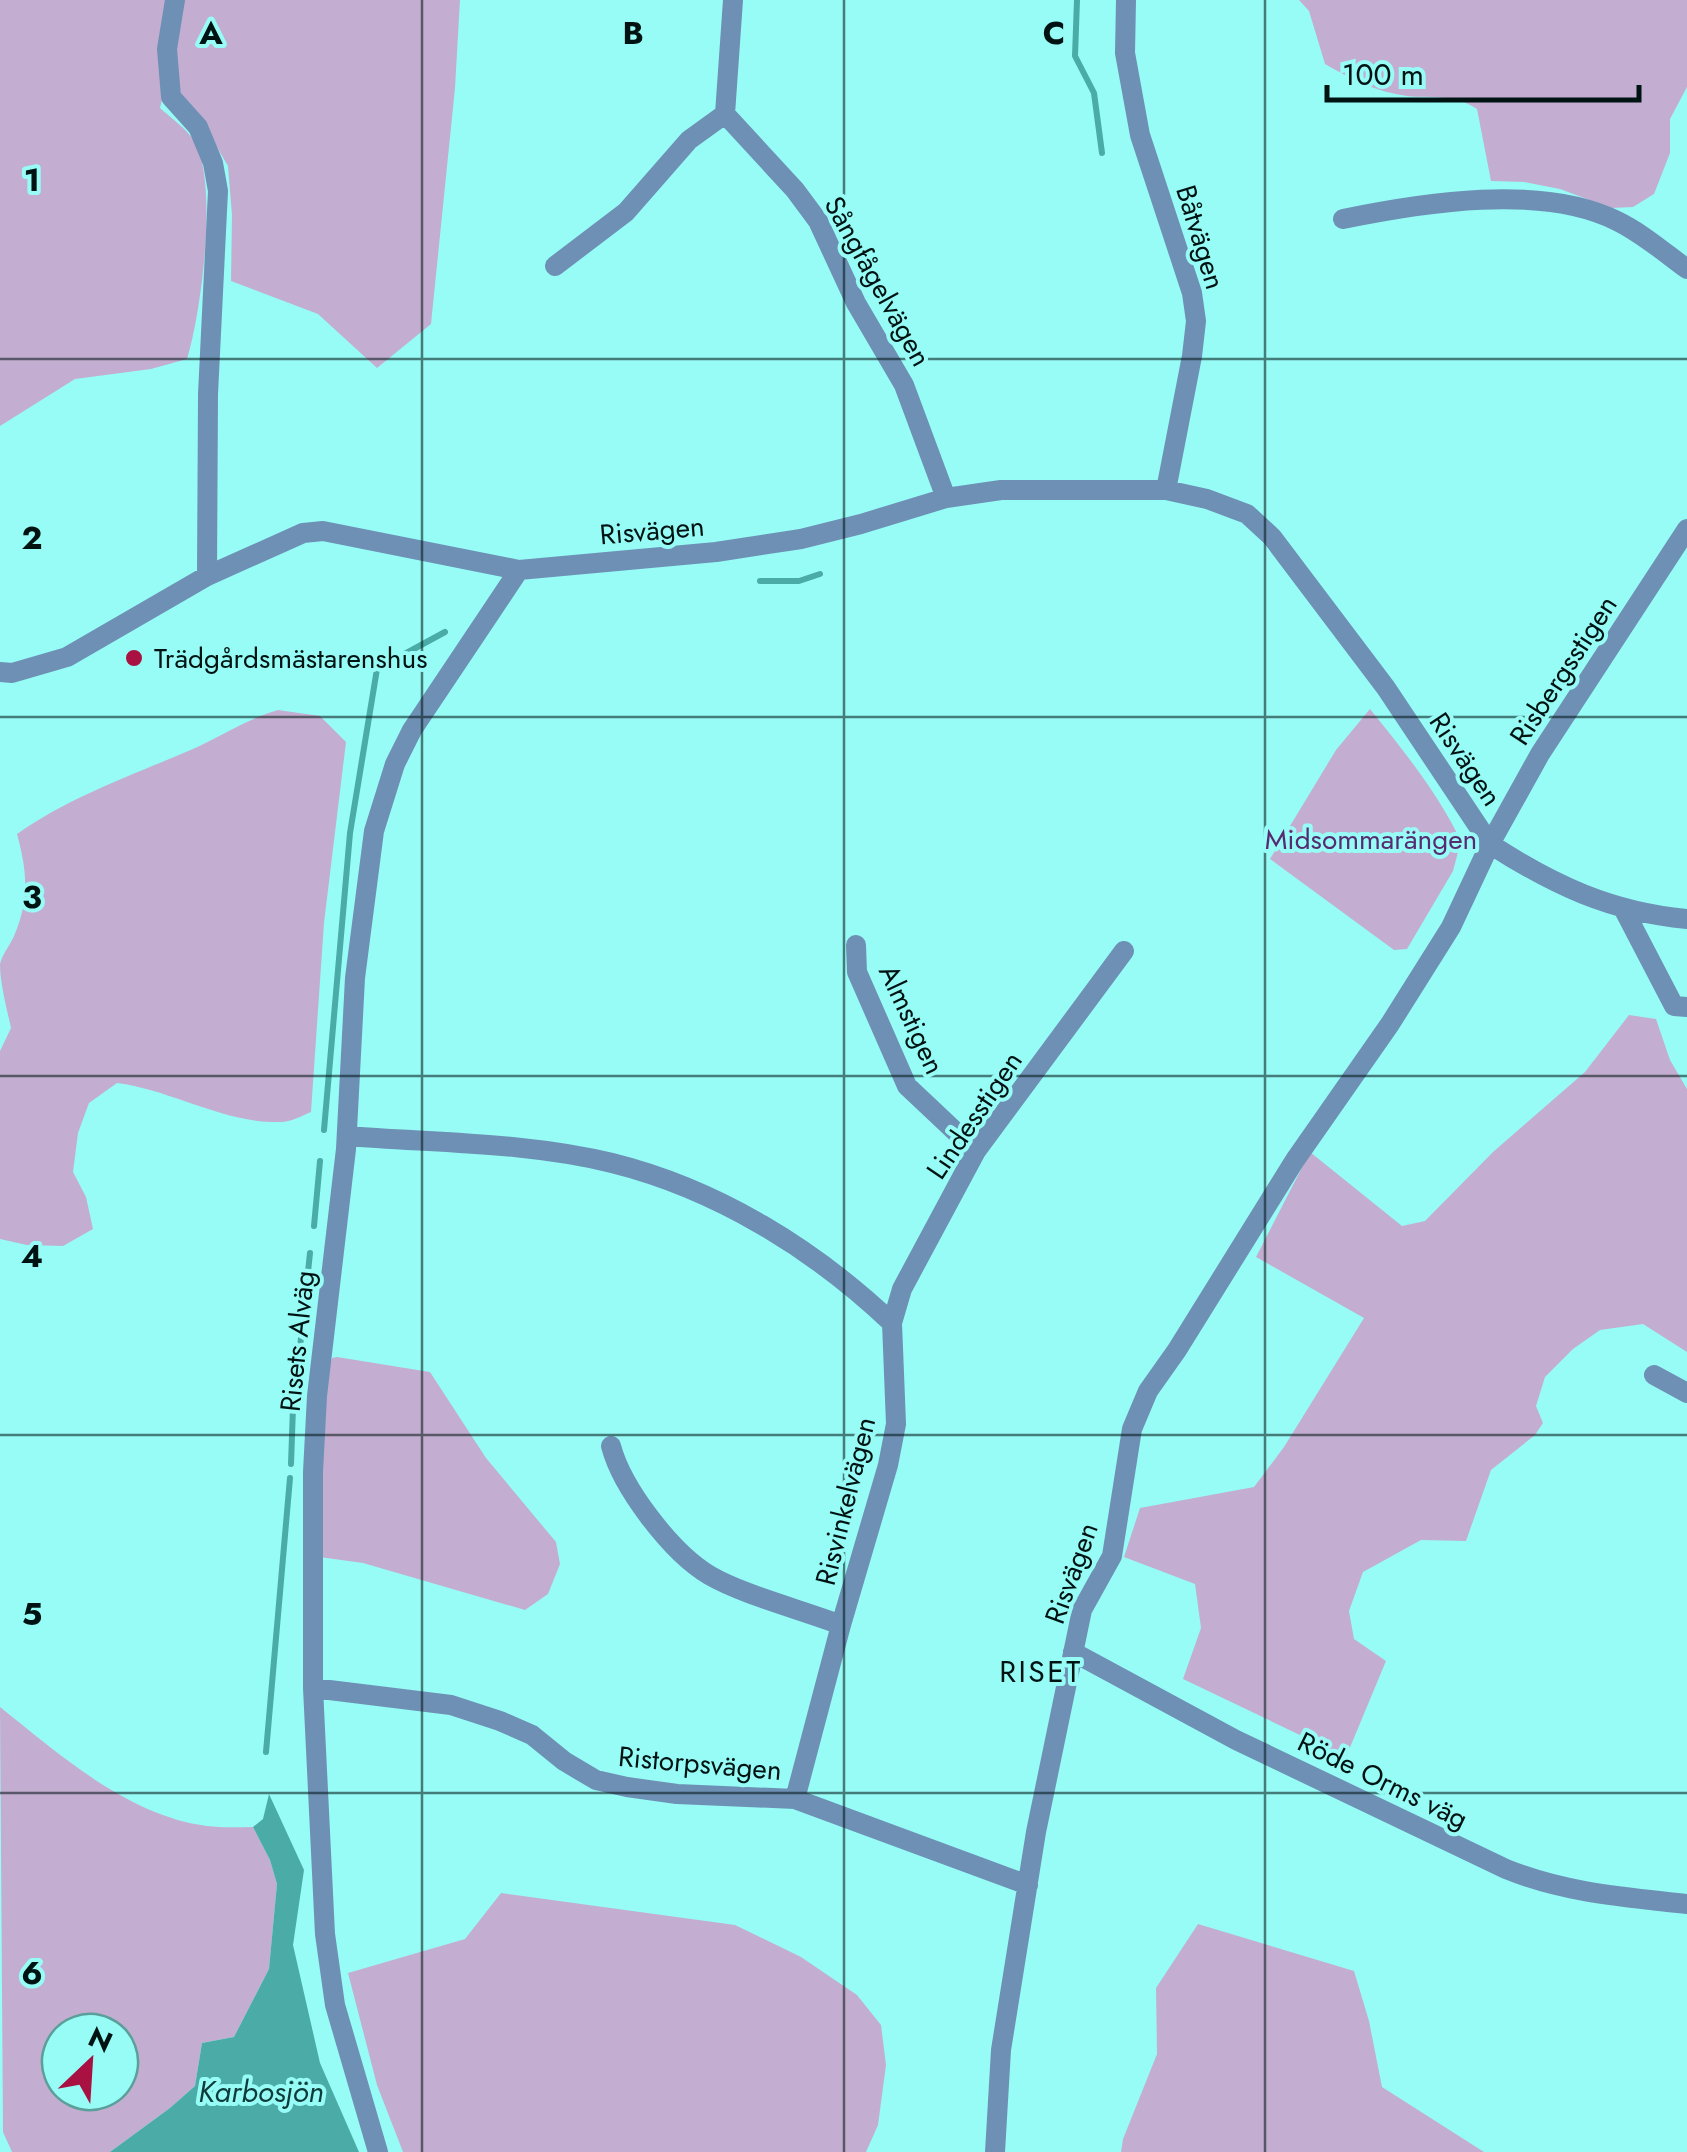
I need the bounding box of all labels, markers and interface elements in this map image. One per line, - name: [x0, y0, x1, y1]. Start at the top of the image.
- text: A: [198, 10, 223, 56]
- text: B: [622, 10, 644, 56]
- text: C: [1043, 10, 1065, 56]
- scale bar: [1327, 40, 1640, 102]
- text: 100 m: [1342, 53, 1424, 96]
- text: 1: [24, 157, 40, 203]
- street label: Båtvägen: [1165, 180, 1236, 294]
- street label: Sångfågelvägen: [814, 189, 941, 374]
- street label: Risvägen: [598, 505, 706, 555]
- text: 2: [22, 515, 43, 561]
- street label: Risbergsstigen: [1500, 587, 1627, 753]
- place label: Trädgårdsmästarenshus: [154, 638, 427, 679]
- marker: Trädgårdsmästarenshus: [123, 647, 145, 669]
- street label: Risvägen: [1419, 704, 1512, 814]
- park label: Midsommarängen: [1265, 819, 1477, 860]
- text: 3: [22, 874, 42, 920]
- street label: Almstigen: [868, 957, 955, 1081]
- street label: Lindesstigen: [916, 1043, 1032, 1188]
- text: 4: [21, 1233, 43, 1279]
- street label: Risets Alväg: [270, 1268, 325, 1414]
- street label: Risvinkelvägen: [805, 1413, 886, 1590]
- street label: Risvägen: [1034, 1517, 1109, 1630]
- text: 5: [22, 1591, 42, 1637]
- district label: RISET: [999, 1650, 1083, 1693]
- street label: Röde Orms väg: [1291, 1722, 1475, 1839]
- street label: Ristorpsvägen: [617, 1736, 783, 1791]
- text: 6: [21, 1950, 43, 1996]
- north arrow: [40, 2012, 140, 2112]
- text: N: [82, 2017, 119, 2063]
- water label: Karbosjön: [198, 2070, 324, 2113]

